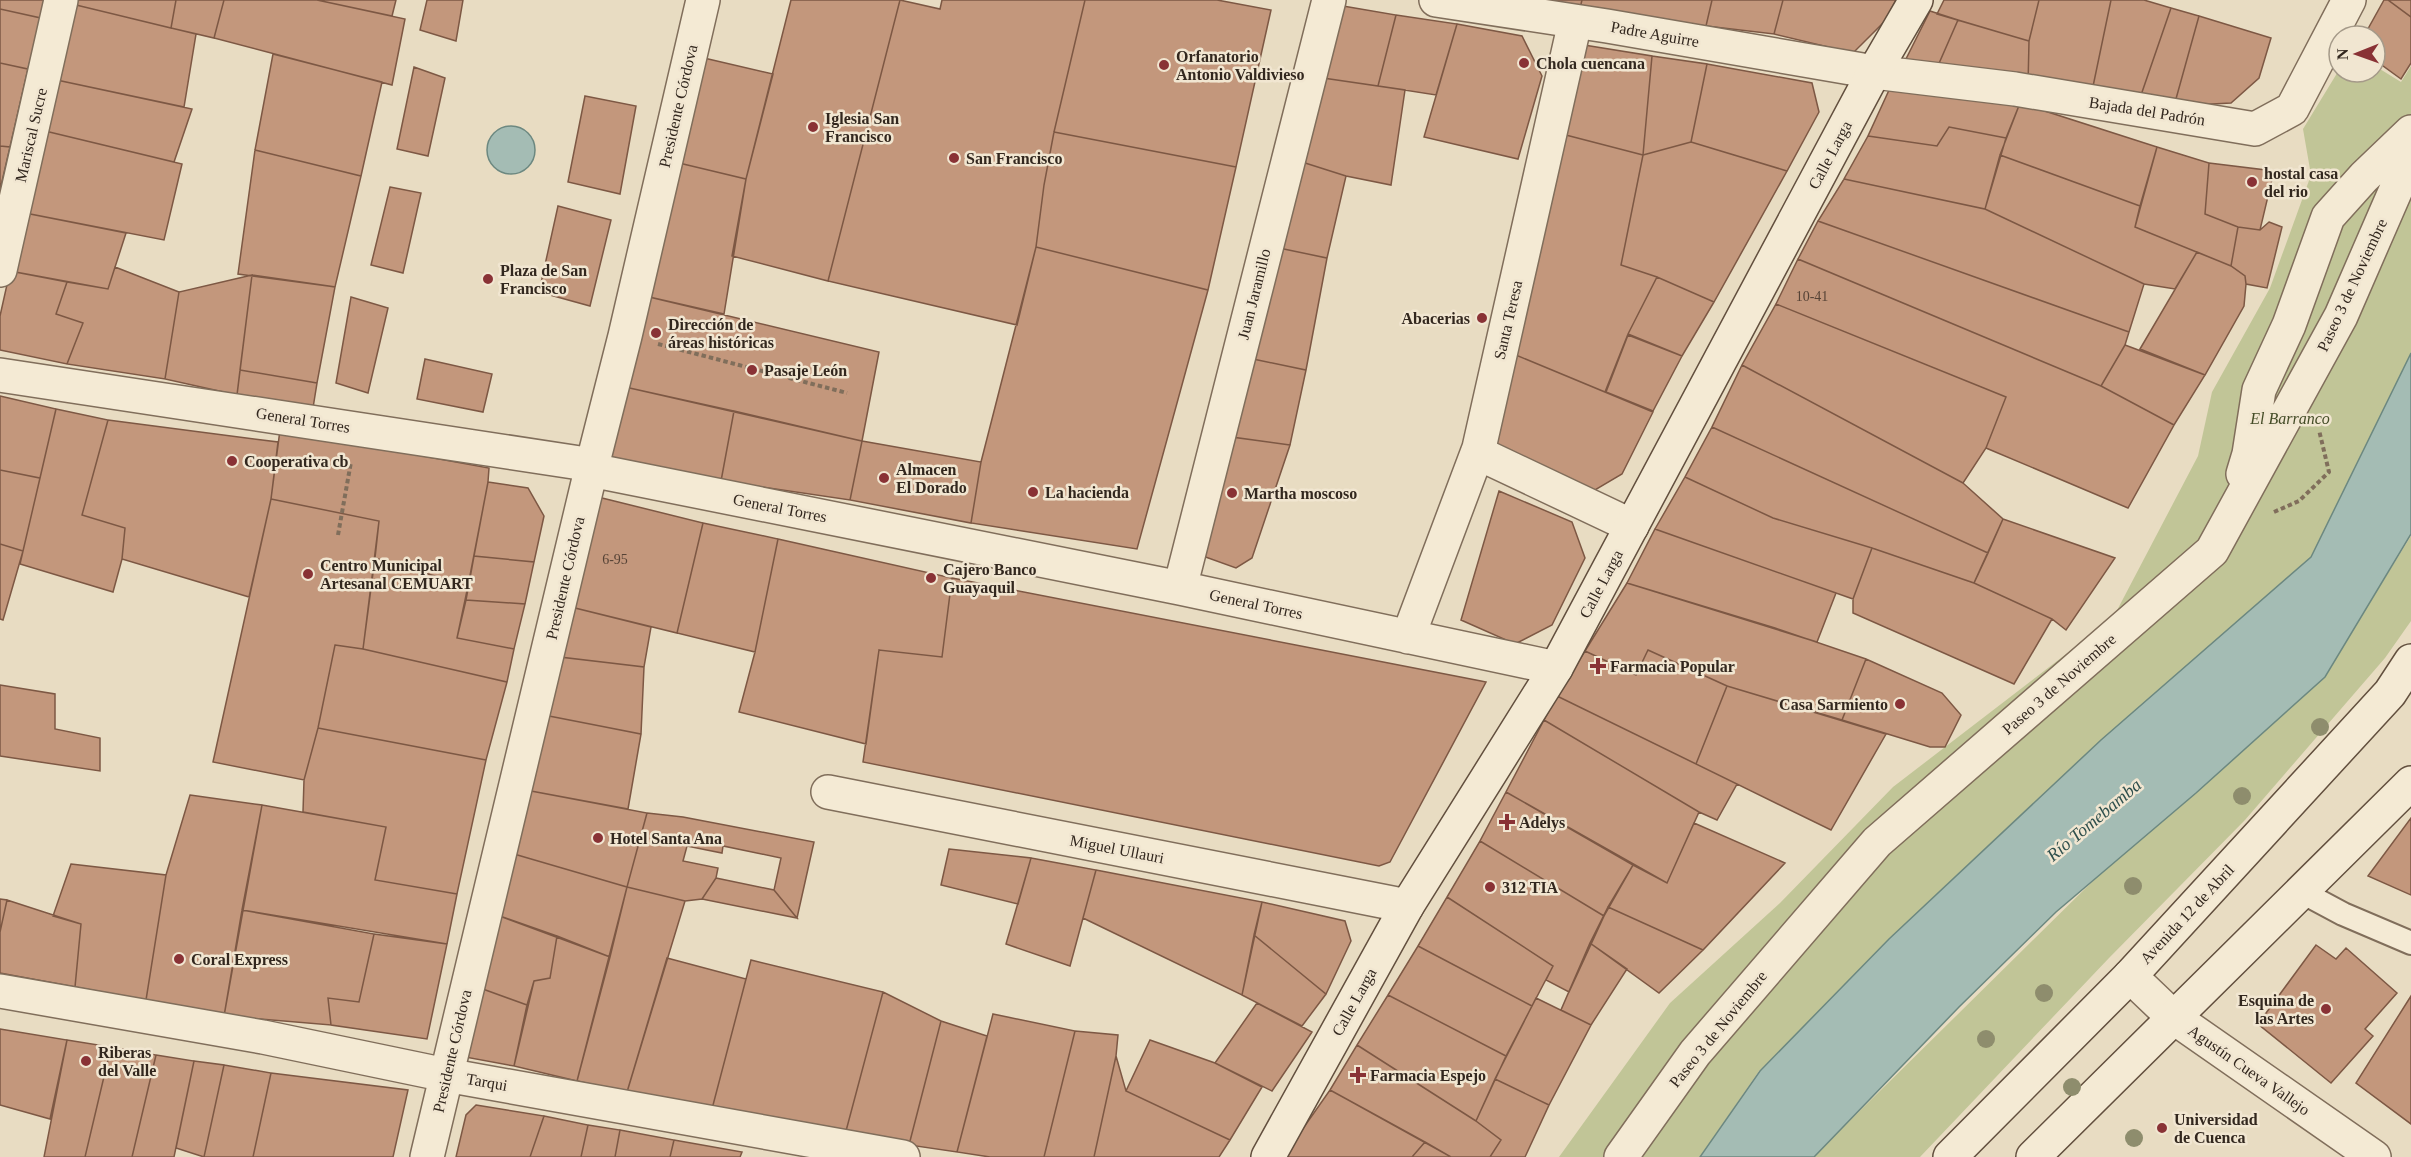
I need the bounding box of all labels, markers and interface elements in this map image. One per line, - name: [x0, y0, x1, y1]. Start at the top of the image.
- street label: Padre Aguirre: [1609, 18, 1700, 51]
- north arrow: [2327, 24, 2387, 84]
- street label: Presidente Córdova: [656, 43, 700, 169]
- place label: Orfanatorio Antonio Valdivieso: [1176, 48, 1304, 83]
- text: N: [2334, 48, 2351, 60]
- place label: Chola cuencana: [1536, 55, 1645, 72]
- marker: Chola cuencana: [1517, 56, 1531, 70]
- marker: Orfanatorio Antonio Valdivieso: [1157, 58, 1171, 72]
- street label: Mariscal Sucre: [12, 86, 50, 184]
- street label: Bajada del Padrón: [2088, 93, 2206, 130]
- place label: Iglesia San Francisco: [825, 110, 899, 145]
- street label: Calle Larga: [1805, 118, 1856, 192]
- marker: Iglesia San Francisco: [806, 120, 820, 134]
- place label: San Francisco: [966, 150, 1062, 167]
- marker: San Francisco: [947, 151, 961, 165]
- place label: hostal casa del rio: [2264, 165, 2338, 200]
- marker: hostal casa del rio: [2245, 175, 2259, 189]
- street label: Paseo 3 de Noviembre: [2314, 216, 2390, 354]
- street label: Juan Jaramillo: [1235, 247, 1273, 341]
- place label: Plaza de San Francisco: [500, 262, 587, 297]
- marker: Plaza de San Francisco: [481, 272, 495, 286]
- street label: Santa Teresa: [1491, 279, 1525, 361]
- house number: 10-41: [1796, 289, 1828, 304]
- place label: Abacerias: [1402, 310, 1470, 327]
- marker: Abacerias: [1475, 311, 1489, 325]
- place label: Dirección de áreas históricas: [668, 316, 774, 351]
- marker: Dirección de áreas históricas: [649, 326, 663, 340]
- place label: Pasaje León: [764, 362, 847, 380]
- marker: Pasaje León: [745, 363, 759, 377]
- street label: General Torres: [255, 404, 351, 436]
- park label: El Barranco: [2249, 410, 2330, 427]
- place label: Cooperativa cb: [244, 453, 349, 471]
- marker: Cooperativa cb: [225, 454, 239, 468]
- place label: Almacen El Dorado: [896, 461, 967, 496]
- marker: Almacen El Dorado: [877, 471, 891, 485]
- place label: La hacienda: [1045, 484, 1129, 501]
- marker: La hacienda: [1026, 485, 1040, 499]
- place label: Martha moscoso: [1244, 485, 1357, 502]
- marker: Martha moscoso: [1225, 486, 1239, 500]
- street label: General Torres: [732, 491, 828, 525]
- street label: Presidente Córdova: [543, 515, 587, 641]
- street label: Calle Larga: [1576, 547, 1627, 621]
- house number: 6-95: [602, 552, 628, 567]
- place label: Centro Municipal Artesanal CEMUART: [320, 557, 473, 592]
- place label: Cajero Banco Guayaquil: [943, 561, 1036, 597]
- marker: Centro Municipal Artesanal CEMUART: [301, 567, 315, 581]
- marker: Cajero Banco Guayaquil: [924, 571, 938, 585]
- street label: General Torres: [1208, 586, 1304, 622]
- street label: Paseo 3 de Noviembre: [1999, 630, 2119, 738]
- place label: Farmacia Popular: [1610, 658, 1735, 676]
- marker: Farmacia Popular: [1591, 659, 1605, 673]
- place label: Casa Sarmiento: [1779, 696, 1888, 713]
- marker: Casa Sarmiento: [1893, 697, 1907, 711]
- water label: Río Tomebamba: [2042, 775, 2145, 866]
- place label: Adelys: [1519, 814, 1565, 832]
- marker: Adelys: [1500, 815, 1514, 829]
- place label: Hotel Santa Ana: [610, 830, 722, 847]
- marker: Hotel Santa Ana: [591, 831, 605, 845]
- street label: Miguel Ullauri: [1068, 832, 1166, 868]
- street label: Avenida 12 de Abril: [2137, 861, 2238, 967]
- place label: 312 TIA: [1502, 879, 1559, 896]
- marker: 312 TIA: [1483, 880, 1497, 894]
- place label: Coral Express: [191, 951, 288, 969]
- marker: Coral Express: [172, 952, 186, 966]
- street label: Calle Larga: [1328, 965, 1380, 1039]
- street label: Paseo 3 de Noviembre: [1666, 968, 1770, 1090]
- street label: Presidente Córdova: [430, 988, 474, 1114]
- place label: Esquina de las Artes: [2238, 992, 2314, 1027]
- marker: Esquina de las Artes: [2319, 1002, 2333, 1016]
- street label: Agustín Cueva Vallejo: [2184, 1022, 2313, 1119]
- place label: Riberas del Valle: [98, 1044, 156, 1079]
- marker: Riberas del Valle: [79, 1054, 93, 1068]
- place label: Farmacia Espejo: [1370, 1067, 1486, 1085]
- marker: Farmacia Espejo: [1351, 1068, 1365, 1082]
- street label: Tarqui: [465, 1070, 509, 1095]
- place label: Universidad de Cuenca: [2174, 1111, 2258, 1146]
- marker: Universidad de Cuenca: [2155, 1121, 2169, 1135]

